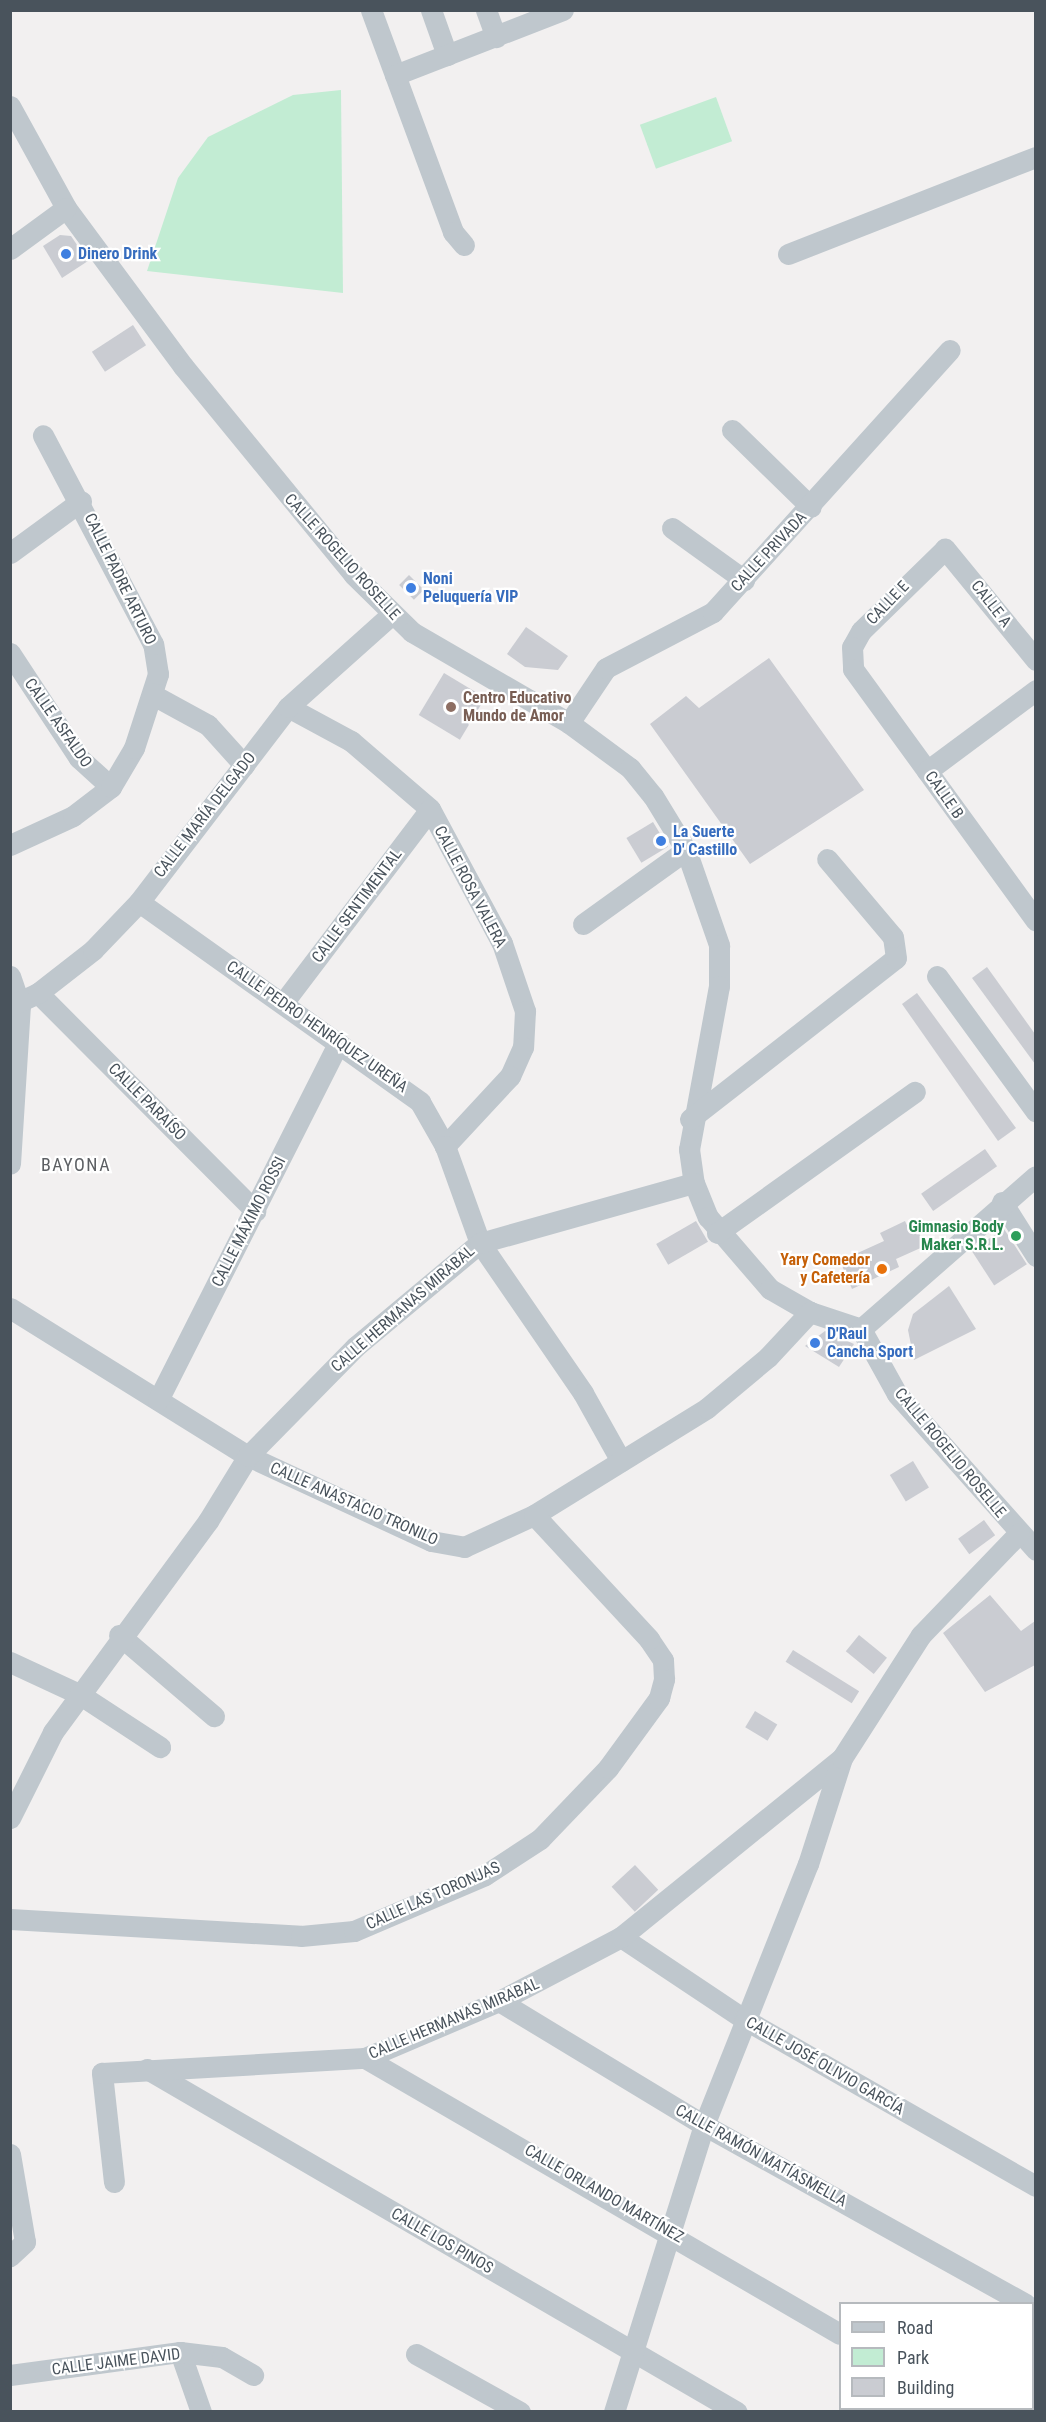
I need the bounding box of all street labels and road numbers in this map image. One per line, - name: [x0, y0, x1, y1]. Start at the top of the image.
- street label: CALLE ROGELIO ROSELLE: [280, 490, 404, 624]
- street label: CALLE PRIVADA: [727, 508, 811, 596]
- street label: CALLE PADRE ARTURO: [80, 510, 160, 648]
- street label: CALLE E: [863, 577, 913, 629]
- street label: CALLE A: [967, 577, 1015, 631]
- street label: CALLE ASFALDO: [20, 675, 96, 771]
- street label: CALLE MARÍA DELGADO: [150, 749, 260, 881]
- street label: CALLE B: [921, 767, 967, 823]
- street label: CALLE ROSA VALERA: [430, 823, 510, 951]
- street label: CALLE SENTIMENTAL: [308, 845, 406, 967]
- street label: CALLE PEDRO HENRÍQUEZ UREÑA: [223, 957, 411, 1097]
- street label: CALLE PARAÍSO: [104, 1059, 190, 1145]
- street label: CALLE MÁXIMO ROSSI: [208, 1154, 290, 1290]
- street label: CALLE HERMANAS MIRABAL: [327, 1242, 479, 1376]
- street label: CALLE ROGELIO ROSELLE: [890, 1384, 1010, 1522]
- street label: CALLE ANASTACIO TRONILO: [267, 1458, 441, 1550]
- street label: CALLE LAS TORONJAS: [363, 1858, 503, 1934]
- street label: CALLE HERMANAS MIRABAL: [366, 1974, 542, 2064]
- street label: CALLE JOSÉ OLIVIO GARCÍA: [742, 2013, 908, 2119]
- street label: CALLE RAMÓN MATÍASMELLA: [672, 2101, 850, 2211]
- street label: CALLE ORLANDO MARTÍNEZ: [521, 2141, 687, 2247]
- street label: CALLE LOS PINOS: [388, 2204, 496, 2278]
- street label: CALLE JAIME DAVID: [51, 2345, 181, 2379]

